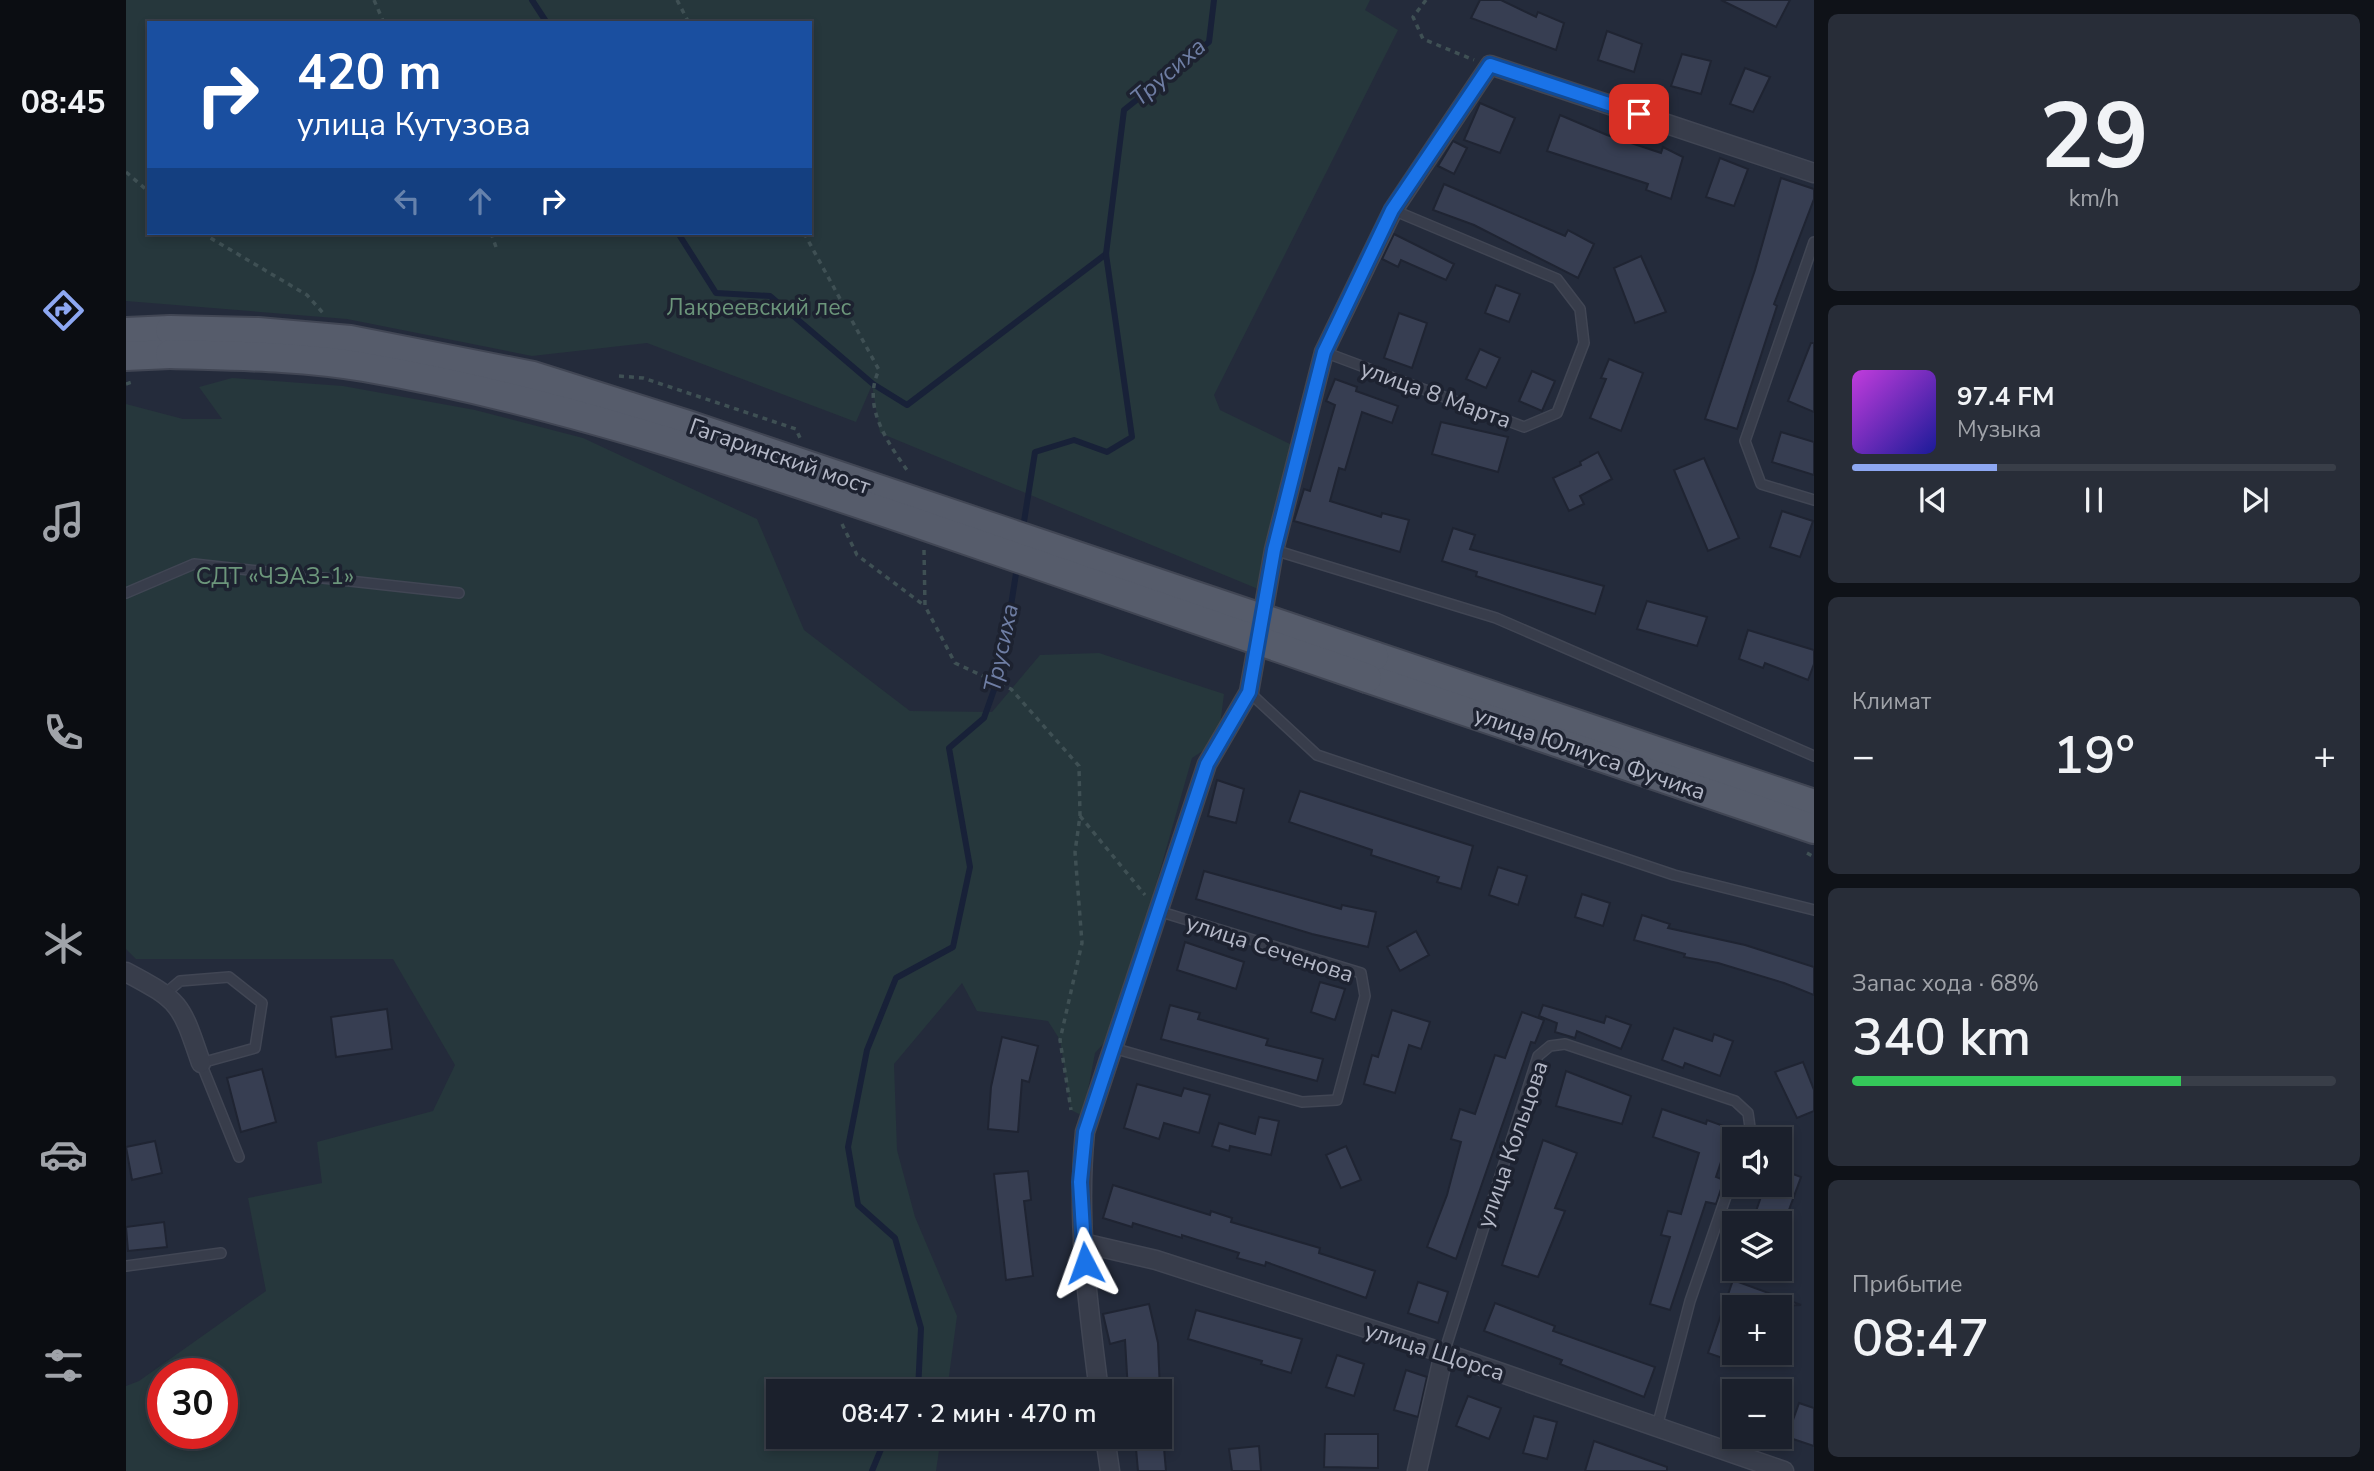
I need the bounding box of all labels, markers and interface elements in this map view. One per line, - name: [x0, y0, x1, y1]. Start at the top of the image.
- water label: Трусиха: [1123, 30, 1213, 114]
- text: 420 m: [297, 39, 441, 106]
- icon: right: [182, 49, 273, 140]
- text: 29: [2039, 75, 2149, 199]
- text: 08:45: [21, 81, 105, 124]
- pin: [1609, 84, 1669, 144]
- icon: arrive: [1620, 95, 1658, 133]
- text: улица Кутузова: [297, 103, 531, 146]
- icon: left: [388, 182, 426, 220]
- icon: ahead: [461, 182, 499, 220]
- icon: right: [534, 182, 572, 220]
- text: km/h: [2069, 183, 2119, 214]
- icon: directions: [39, 286, 88, 335]
- park label: Лакреевский лес: [667, 292, 852, 323]
- street label: улица 8 Марта: [1356, 353, 1515, 436]
- text: 97.4 FM: [1957, 379, 2054, 414]
- street label: Гагаринский мост: [685, 411, 875, 502]
- text: Музыка: [1957, 414, 2041, 445]
- icon: previous: [1914, 481, 1952, 519]
- icon: pause: [2075, 481, 2113, 519]
- icon: next: [2236, 481, 2274, 519]
- icon: music: [39, 497, 88, 546]
- park label: СДТ «ЧЭАЗ-1»: [196, 561, 354, 592]
- water label: Трусиха: [976, 601, 1026, 695]
- text: Климат: [1852, 686, 1931, 717]
- street label: улица Юлиуса Фучика: [1470, 699, 1710, 808]
- icon: phone: [39, 708, 88, 757]
- text: 19°: [2053, 720, 2135, 791]
- text: −: [1852, 731, 1875, 782]
- text: +: [2313, 731, 2336, 782]
- street label: улица Сеченова: [1182, 907, 1358, 990]
- icon: climate: [39, 919, 88, 968]
- text: Запас хода · 68%: [1852, 968, 2039, 999]
- text: 340 km: [1852, 1002, 2031, 1073]
- street label: улица Кольцова: [1469, 1057, 1556, 1232]
- map controls: [1722, 1127, 1792, 1449]
- button: sound: [1722, 1127, 1792, 1197]
- icon: car: [39, 1130, 88, 1179]
- button: layers: [1722, 1211, 1792, 1281]
- position arrow: [1048, 1226, 1122, 1300]
- text: Прибытие: [1852, 1269, 1962, 1300]
- button: +: [1722, 1295, 1792, 1365]
- text: 08:47: [1852, 1303, 1989, 1374]
- street label: улица Щорса: [1361, 1314, 1509, 1389]
- icon: filters: [39, 1341, 88, 1390]
- speed limit sign: 30: [147, 1358, 238, 1449]
- button: −: [1722, 1379, 1792, 1449]
- text: 08:47 · 2 мин · 470 m: [841, 1396, 1097, 1431]

